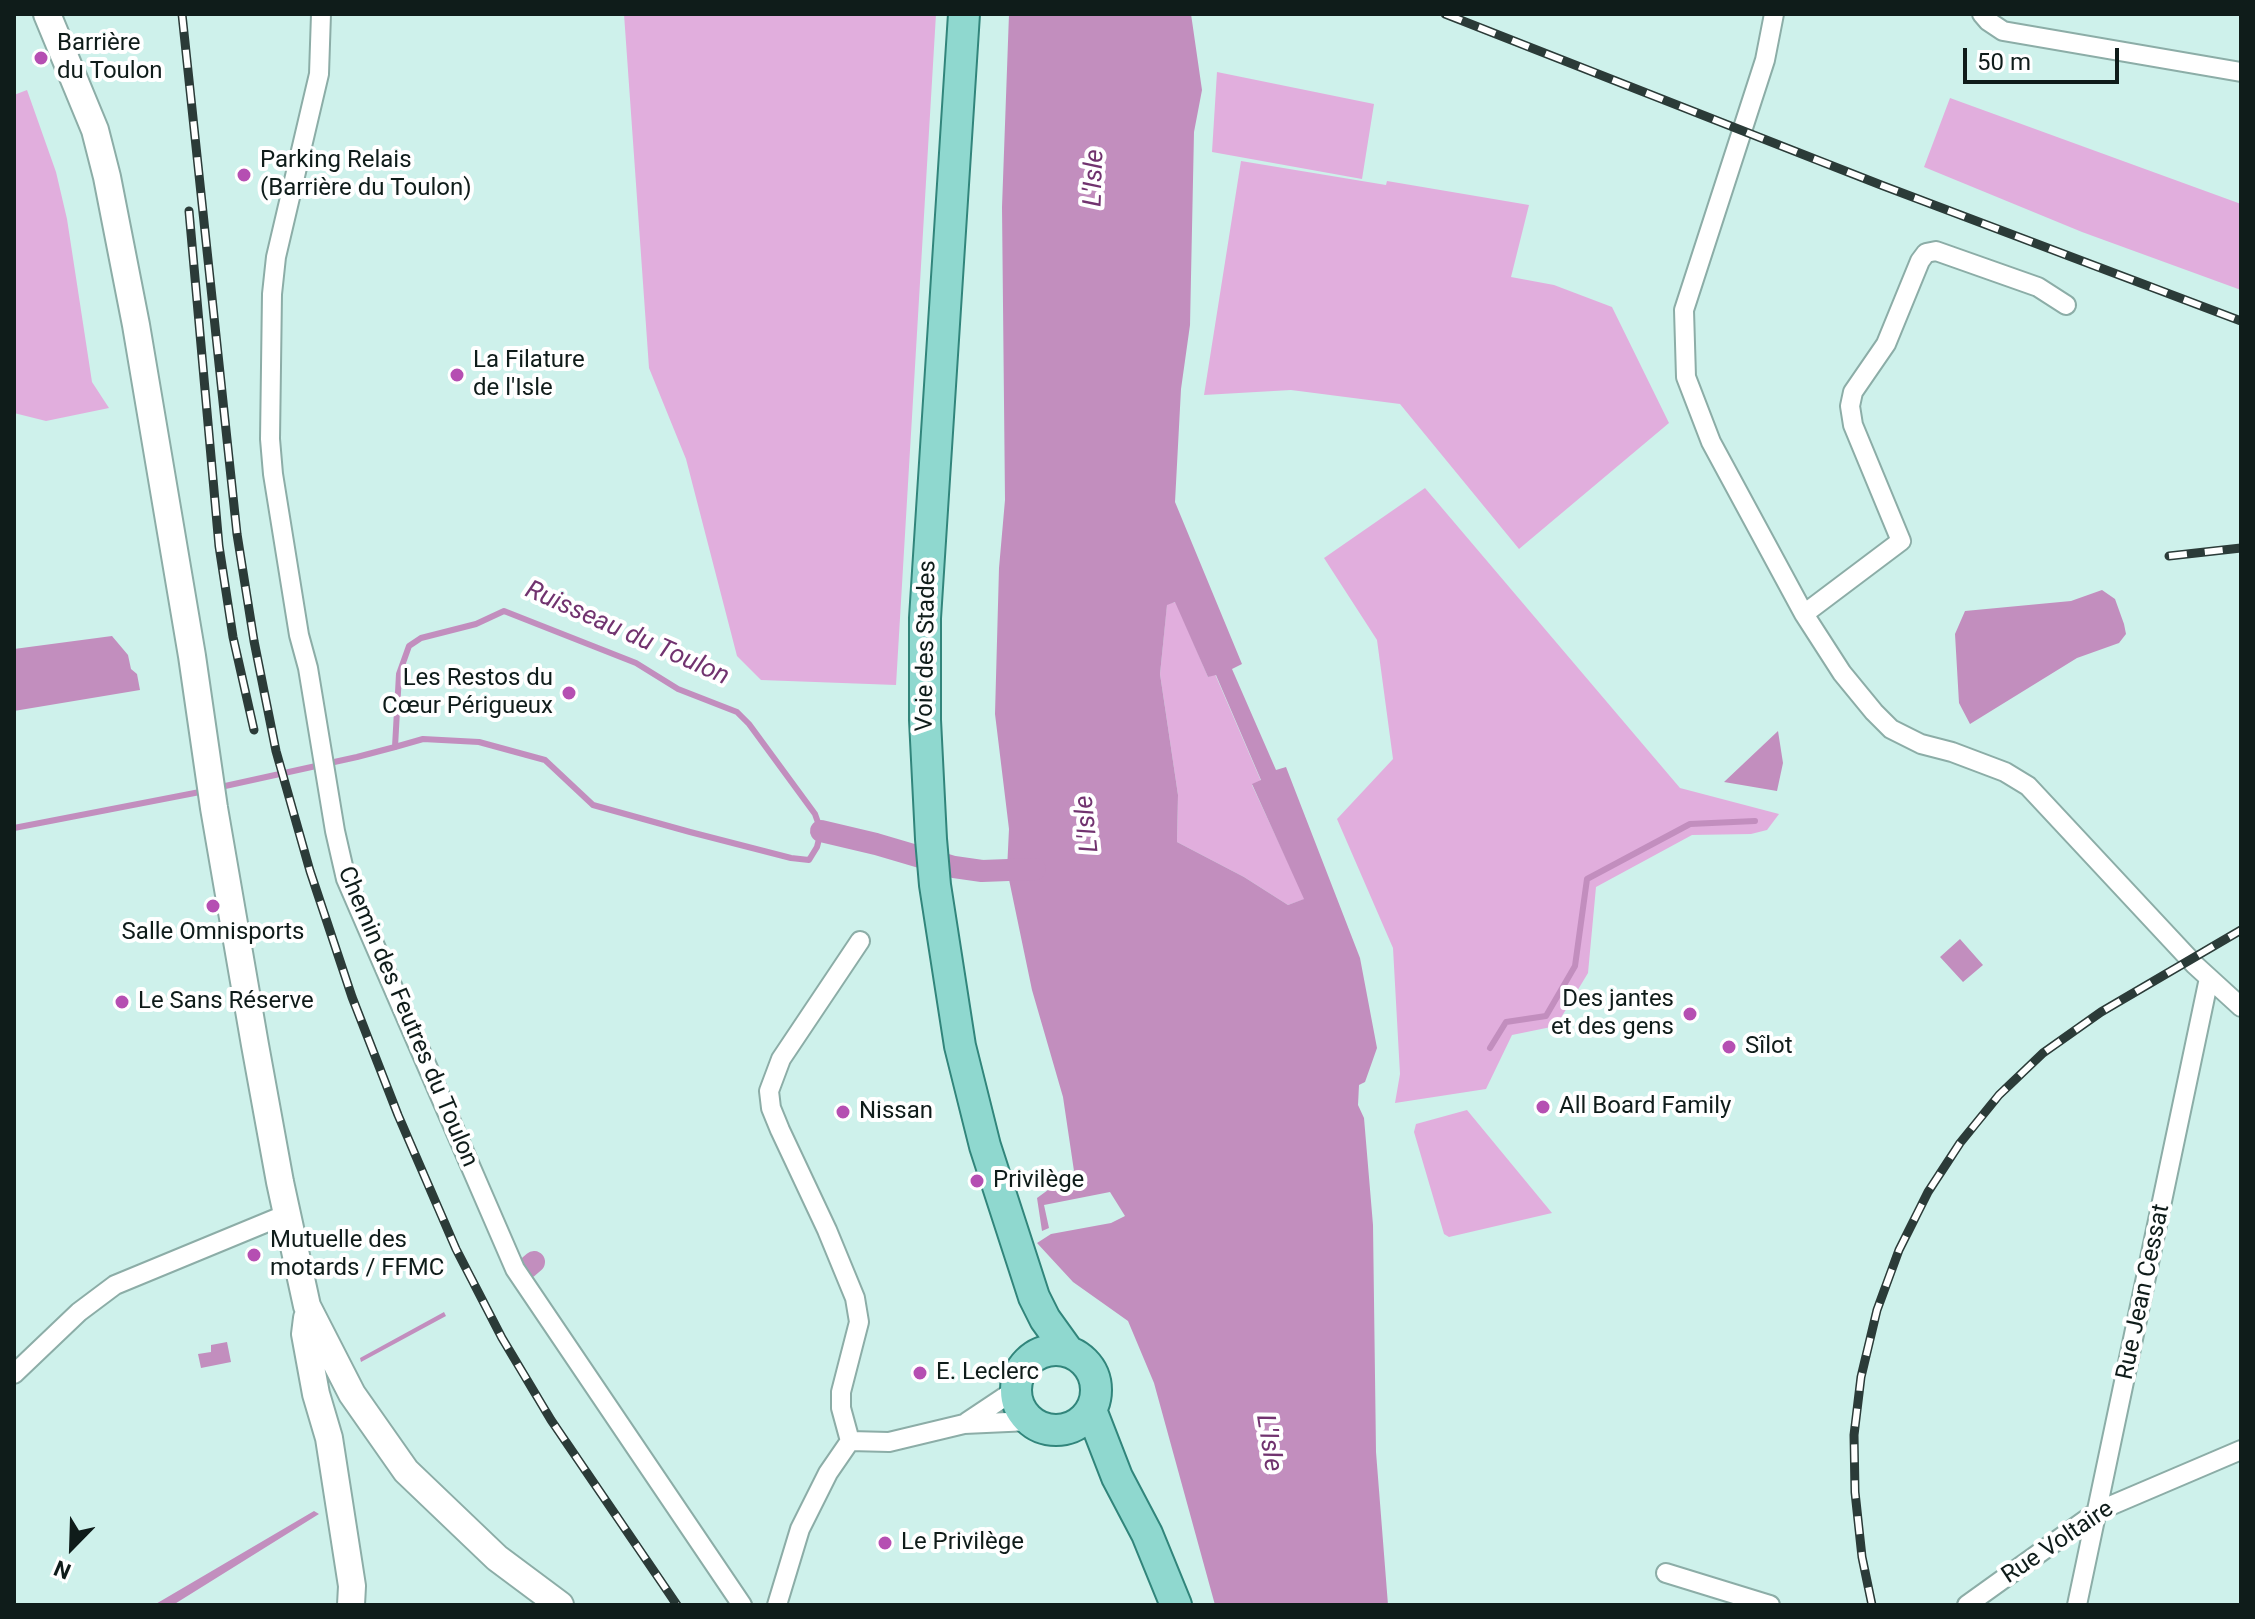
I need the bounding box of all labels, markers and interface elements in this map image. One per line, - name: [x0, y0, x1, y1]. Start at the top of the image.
- place label: Barrière du Toulon: [57, 30, 163, 86]
- scale bar: [1967, 32, 2123, 82]
- text: 50 m: [1977, 48, 2031, 76]
- marker: Barrière du Toulon: [32, 49, 50, 67]
- place label: Parking Relais (Barrière du Toulon): [260, 147, 472, 203]
- water label: L'Isle: [1078, 149, 1112, 207]
- marker: Parking Relais (Barrière du Toulon): [235, 166, 253, 184]
- place label: La Filature de l'Isle: [473, 347, 585, 403]
- marker: La Filature de l'Isle: [448, 366, 466, 384]
- street label: Voie des Stades: [911, 560, 943, 732]
- water label: Ruisseau du Toulon: [520, 575, 734, 693]
- place label: Les Restos du Cœur Périgueux: [382, 665, 553, 721]
- marker: Les Restos du Cœur Périgueux: [560, 684, 578, 702]
- water label: L'Isle: [1069, 794, 1107, 854]
- street label: Chemin des Feutres du Toulon: [331, 862, 483, 1172]
- marker: Salle Omnisports: [204, 897, 222, 915]
- place label: Salle Omnisports: [122, 919, 304, 947]
- place label: Des jantes et des gens: [1551, 986, 1674, 1042]
- place label: Le Sans Réserve: [138, 988, 314, 1016]
- marker: Le Sans Réserve: [113, 993, 131, 1011]
- marker: Des jantes et des gens: [1681, 1005, 1699, 1023]
- place label: Sîlot: [1745, 1033, 1793, 1061]
- marker: Sîlot: [1720, 1038, 1738, 1056]
- place label: All Board Family: [1559, 1093, 1731, 1121]
- place label: Nissan: [859, 1098, 933, 1126]
- marker: All Board Family: [1534, 1098, 1552, 1116]
- marker: Nissan: [834, 1103, 852, 1121]
- place label: Privilège: [993, 1167, 1084, 1195]
- marker: Privilège: [968, 1172, 986, 1190]
- street label: Rue Jean Cessat: [2111, 1201, 2177, 1383]
- place label: Mutuelle des motards / FFMC: [270, 1227, 444, 1283]
- marker: Mutuelle des motards / FFMC: [245, 1246, 263, 1264]
- place label: E. Leclerc: [936, 1359, 1039, 1387]
- marker: E. Leclerc: [911, 1364, 929, 1382]
- water label: L'Isle: [1248, 1412, 1288, 1474]
- street label: Rue Voltaire: [1997, 1495, 2119, 1591]
- north arrow: [32, 1507, 112, 1587]
- place label: Le Privilège: [901, 1529, 1024, 1557]
- marker: Le Privilège: [876, 1534, 894, 1552]
- text: N: [50, 1555, 74, 1584]

